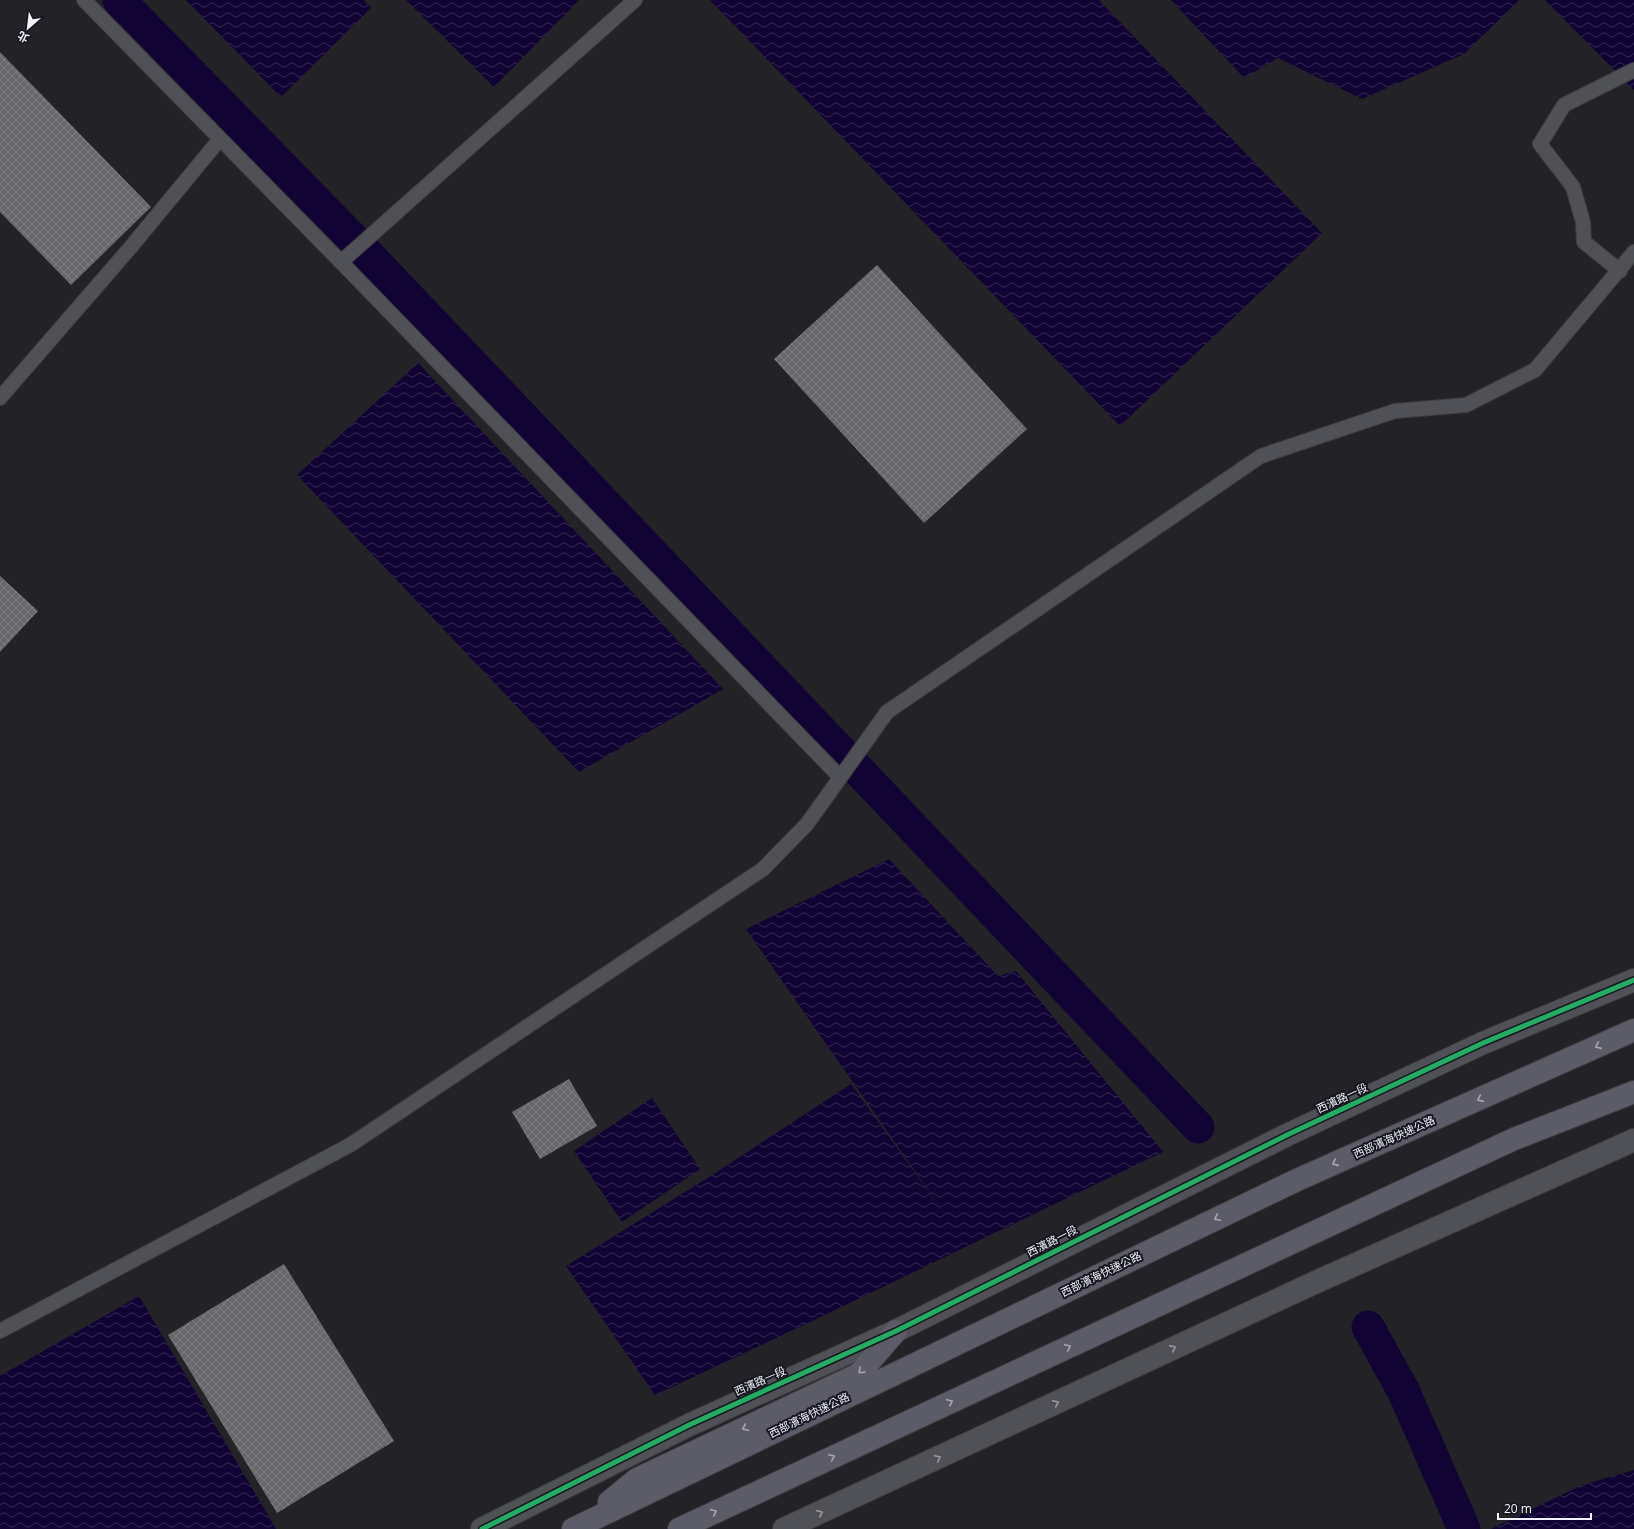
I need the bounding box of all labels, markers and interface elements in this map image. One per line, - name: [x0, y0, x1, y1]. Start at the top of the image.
- north arrow: [8, 8, 48, 48]
- text: 北: [15, 28, 31, 46]
- one-way arrow: [1595, 1041, 1603, 1049]
- street label: 西濱路一段: [1314, 1079, 1370, 1116]
- one-way arrow: [1476, 1094, 1484, 1102]
- street label: 西部濱海快速公路: [1351, 1112, 1437, 1161]
- one-way arrow: [1332, 1158, 1339, 1166]
- one-way arrow: [1214, 1213, 1222, 1221]
- street label: 西濱路一段: [1024, 1221, 1080, 1260]
- street label: 西部濱海快速公路: [1058, 1248, 1144, 1300]
- one-way arrow: [1063, 1344, 1071, 1352]
- one-way arrow: [1169, 1345, 1177, 1353]
- street label: 西濱路一段: [732, 1363, 788, 1399]
- one-way arrow: [859, 1366, 866, 1373]
- street label: 西部濱海快速公路: [766, 1389, 852, 1441]
- one-way arrow: [945, 1399, 953, 1407]
- one-way arrow: [1051, 1400, 1059, 1408]
- one-way arrow: [742, 1423, 750, 1431]
- one-way arrow: [828, 1454, 835, 1462]
- one-way arrow: [933, 1455, 941, 1463]
- scale bar: [1498, 1495, 1591, 1521]
- text: 20 m: [1504, 1500, 1532, 1517]
- one-way arrow: [711, 1509, 718, 1517]
- one-way arrow: [815, 1510, 823, 1518]

